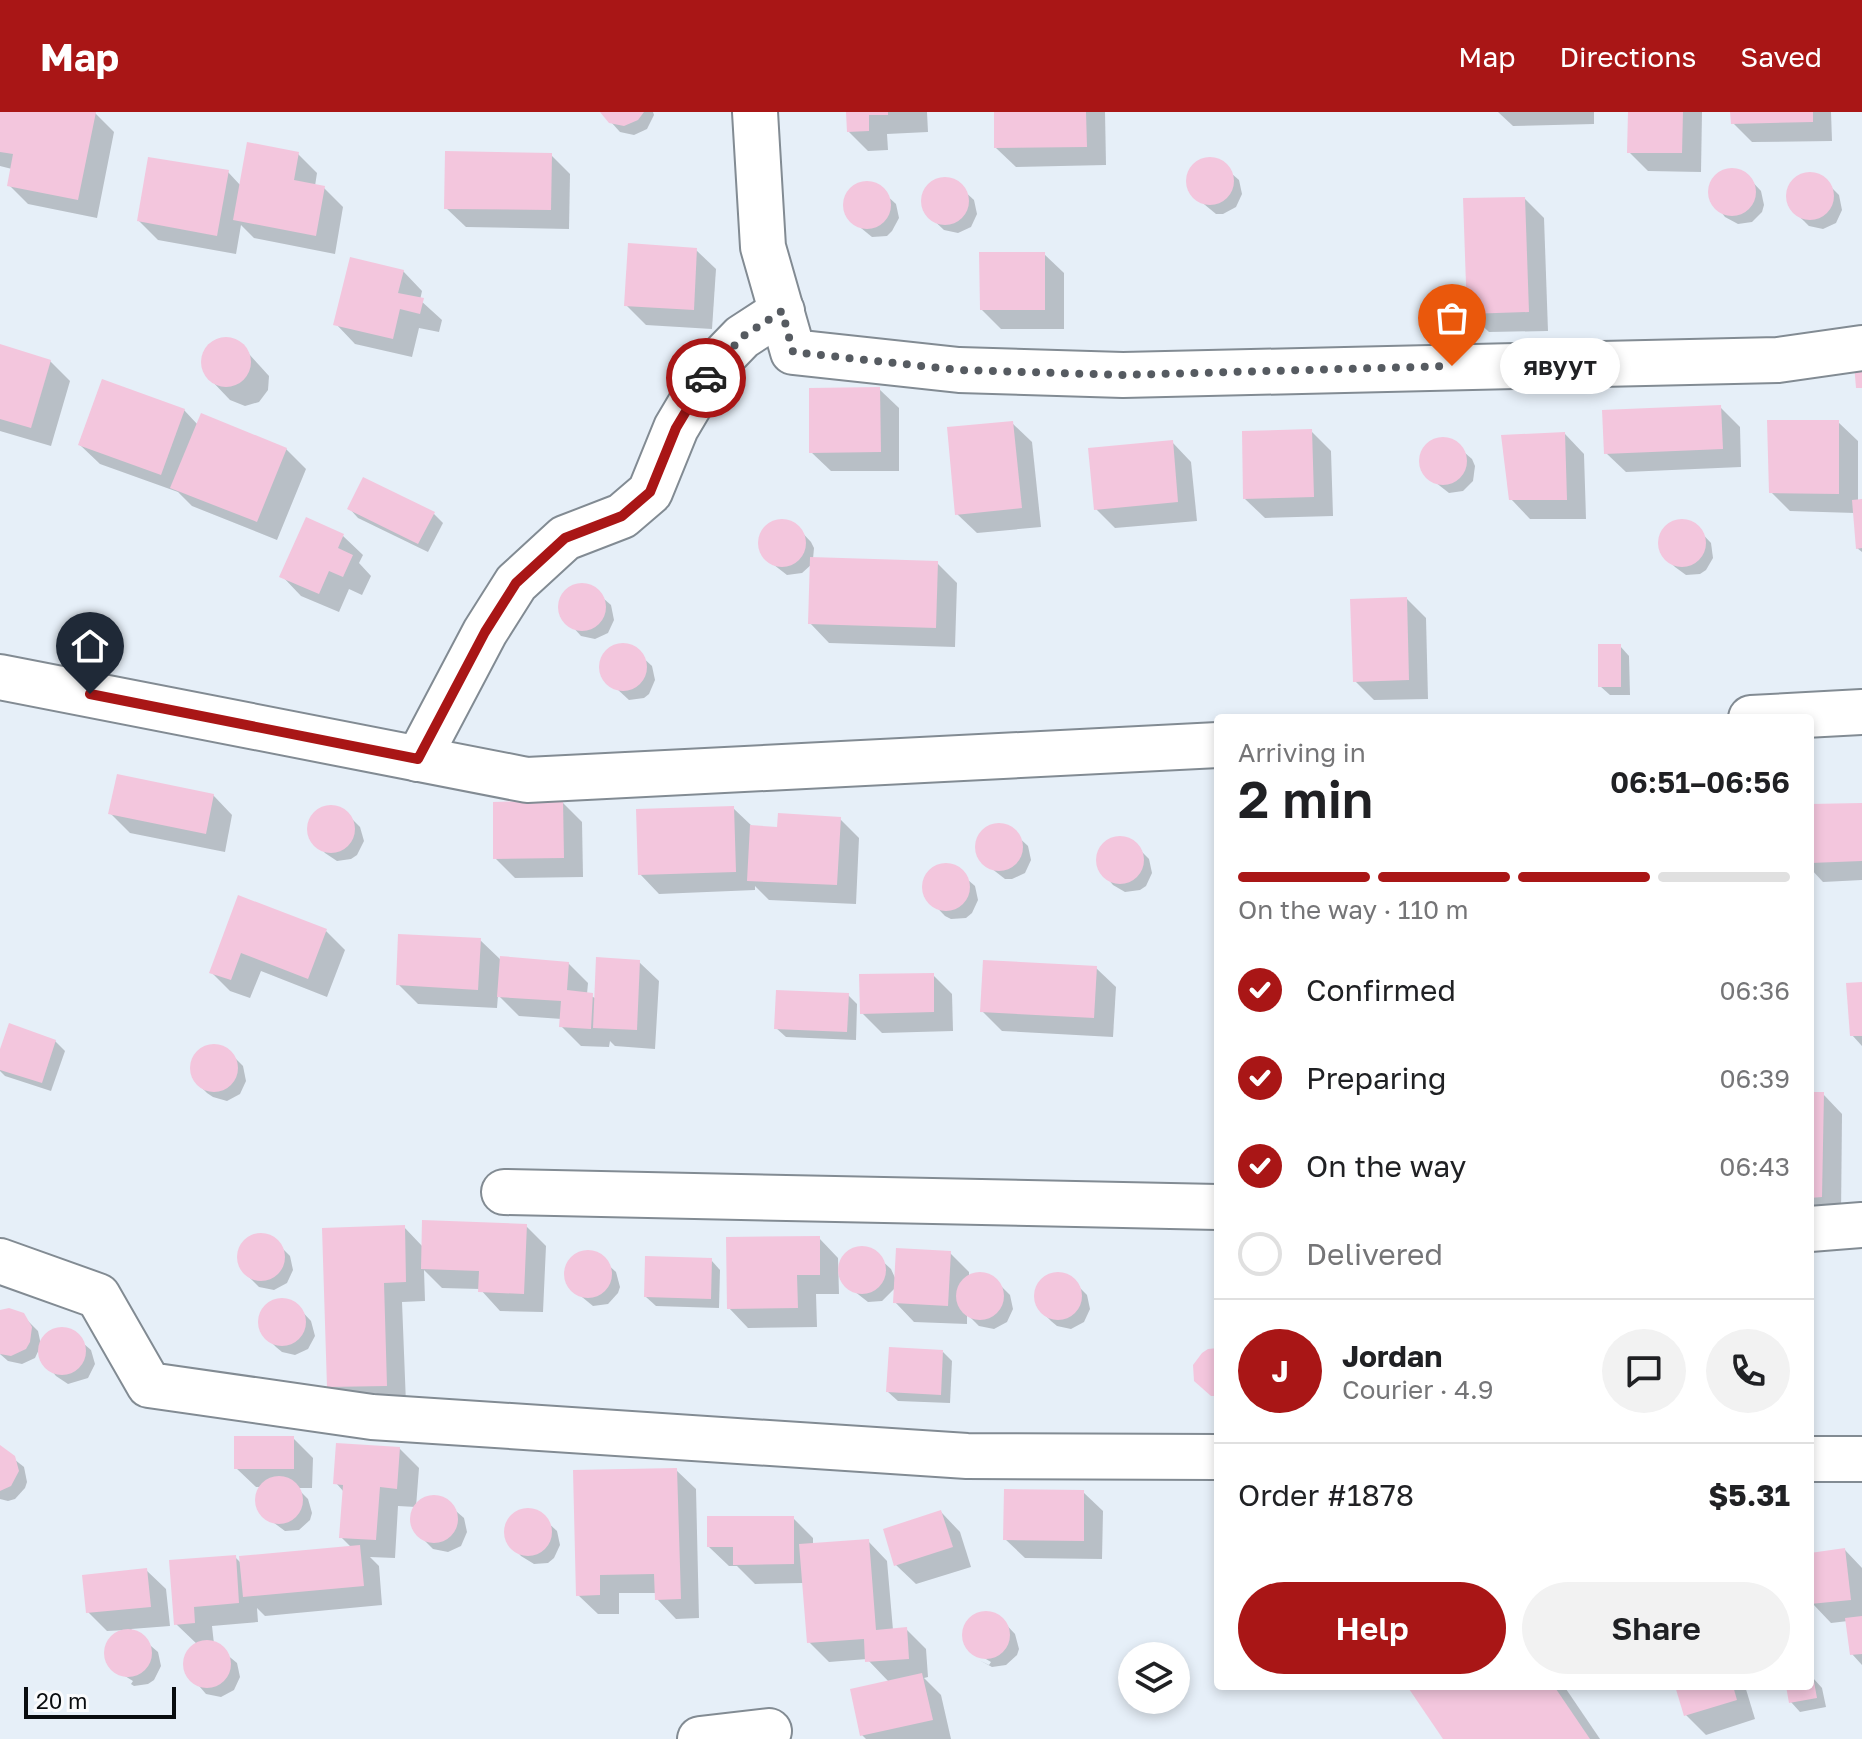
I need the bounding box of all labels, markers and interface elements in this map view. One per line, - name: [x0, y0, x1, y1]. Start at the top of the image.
- text: Map: [40, 34, 119, 79]
- text: Map: [1458, 40, 1515, 73]
- text: Directions: [1559, 40, 1696, 73]
- text: Saved: [1740, 40, 1822, 73]
- pin: [1418, 284, 1486, 366]
- icon: bag: [1430, 296, 1474, 340]
- courier: [666, 338, 746, 418]
- callout: явуут: [1500, 338, 1620, 394]
- text: явуут: [1523, 350, 1597, 381]
- icon: car: [684, 356, 728, 400]
- pin: [56, 612, 124, 694]
- icon: home: [68, 624, 112, 668]
- text: Arriving in: [1238, 737, 1366, 768]
- text: 06:51–06:56: [1610, 764, 1790, 800]
- text: 2 min: [1238, 767, 1373, 829]
- text: On the way · 110 m: [1238, 894, 1469, 925]
- icon: check: [1238, 968, 1282, 1012]
- text: Confirmed: [1306, 972, 1456, 1008]
- text: 06:36: [1719, 975, 1790, 1006]
- icon: check: [1238, 1056, 1282, 1100]
- text: Preparing: [1306, 1060, 1447, 1096]
- text: 06:39: [1719, 1063, 1790, 1094]
- icon: check: [1238, 1144, 1282, 1188]
- text: On the way: [1306, 1148, 1466, 1184]
- text: 06:43: [1719, 1151, 1790, 1182]
- text: Delivered: [1306, 1236, 1443, 1272]
- button: chat: [1602, 1329, 1686, 1413]
- button: phone: [1706, 1329, 1790, 1413]
- text: Jordan: [1342, 1338, 1442, 1374]
- text: J: [1271, 1353, 1289, 1389]
- text: Courier · 4.9: [1342, 1374, 1494, 1405]
- text: Order #1878: [1238, 1477, 1414, 1513]
- text: $5.31: [1708, 1477, 1790, 1513]
- button: Help: [1238, 1582, 1506, 1674]
- button: Share: [1522, 1582, 1790, 1674]
- map controls: [1118, 1642, 1190, 1714]
- button: layers: [1118, 1642, 1190, 1714]
- scale bar: [24, 1683, 176, 1719]
- text: 20 m: [36, 1687, 87, 1714]

